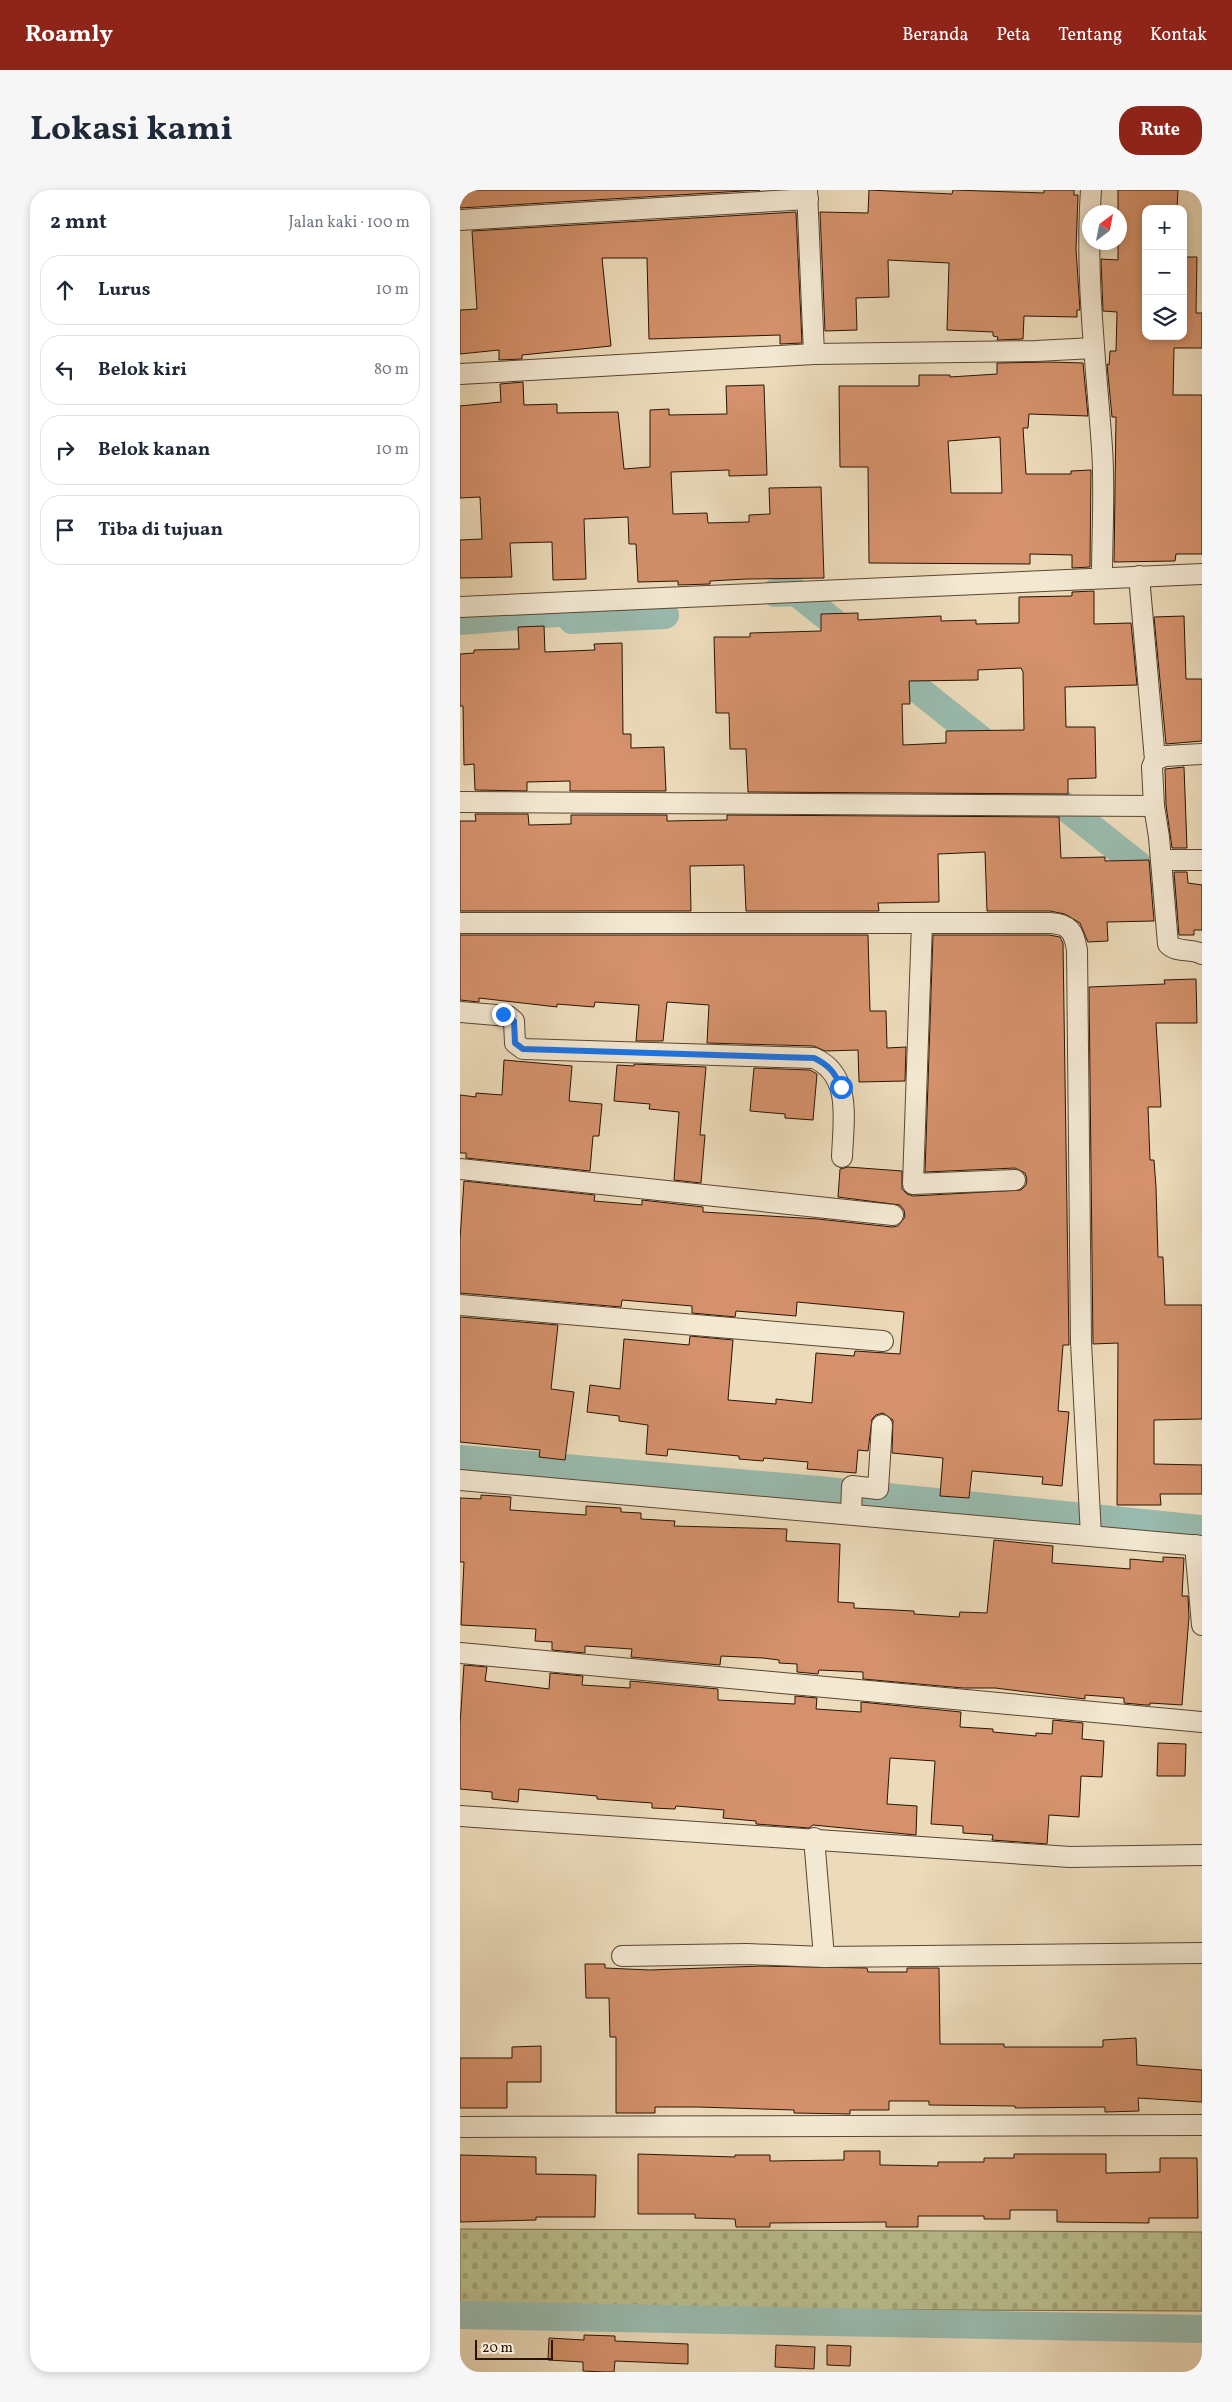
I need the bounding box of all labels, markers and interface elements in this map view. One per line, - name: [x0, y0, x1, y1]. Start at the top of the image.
- text: Roamly: [25, 18, 113, 52]
- text: Beranda: [902, 23, 968, 48]
- text: Peta: [996, 23, 1030, 48]
- text: Tentang: [1058, 23, 1122, 48]
- text: Kontak: [1150, 23, 1207, 48]
- text: Lokasi kami: [30, 106, 233, 154]
- button: Rute: [1119, 106, 1202, 155]
- north arrow: [1082, 205, 1127, 250]
- map controls: [1142, 205, 1187, 340]
- button: +: [1142, 205, 1187, 250]
- text: 2 mnt: [50, 208, 107, 237]
- text: Jalan kaki · 100 m: [288, 212, 410, 234]
- button: −: [1142, 250, 1187, 295]
- icon: ahead: [51, 276, 79, 304]
- text: Lurus: [98, 277, 150, 303]
- text: 10 m: [376, 279, 409, 301]
- button: layers: [1142, 295, 1187, 340]
- icon: left: [51, 356, 79, 384]
- text: Belok kiri: [98, 357, 187, 383]
- text: 80 m: [374, 359, 409, 381]
- icon: right: [51, 436, 79, 464]
- text: Belok kanan: [98, 437, 210, 463]
- text: 10 m: [376, 439, 409, 461]
- icon: arrive: [51, 516, 79, 544]
- text: Tiba di tujuan: [98, 517, 223, 543]
- route end: [492, 1003, 515, 1026]
- route start: [830, 1076, 853, 1099]
- scale bar: [475, 2337, 552, 2360]
- text: 20 m: [482, 2339, 513, 2358]

